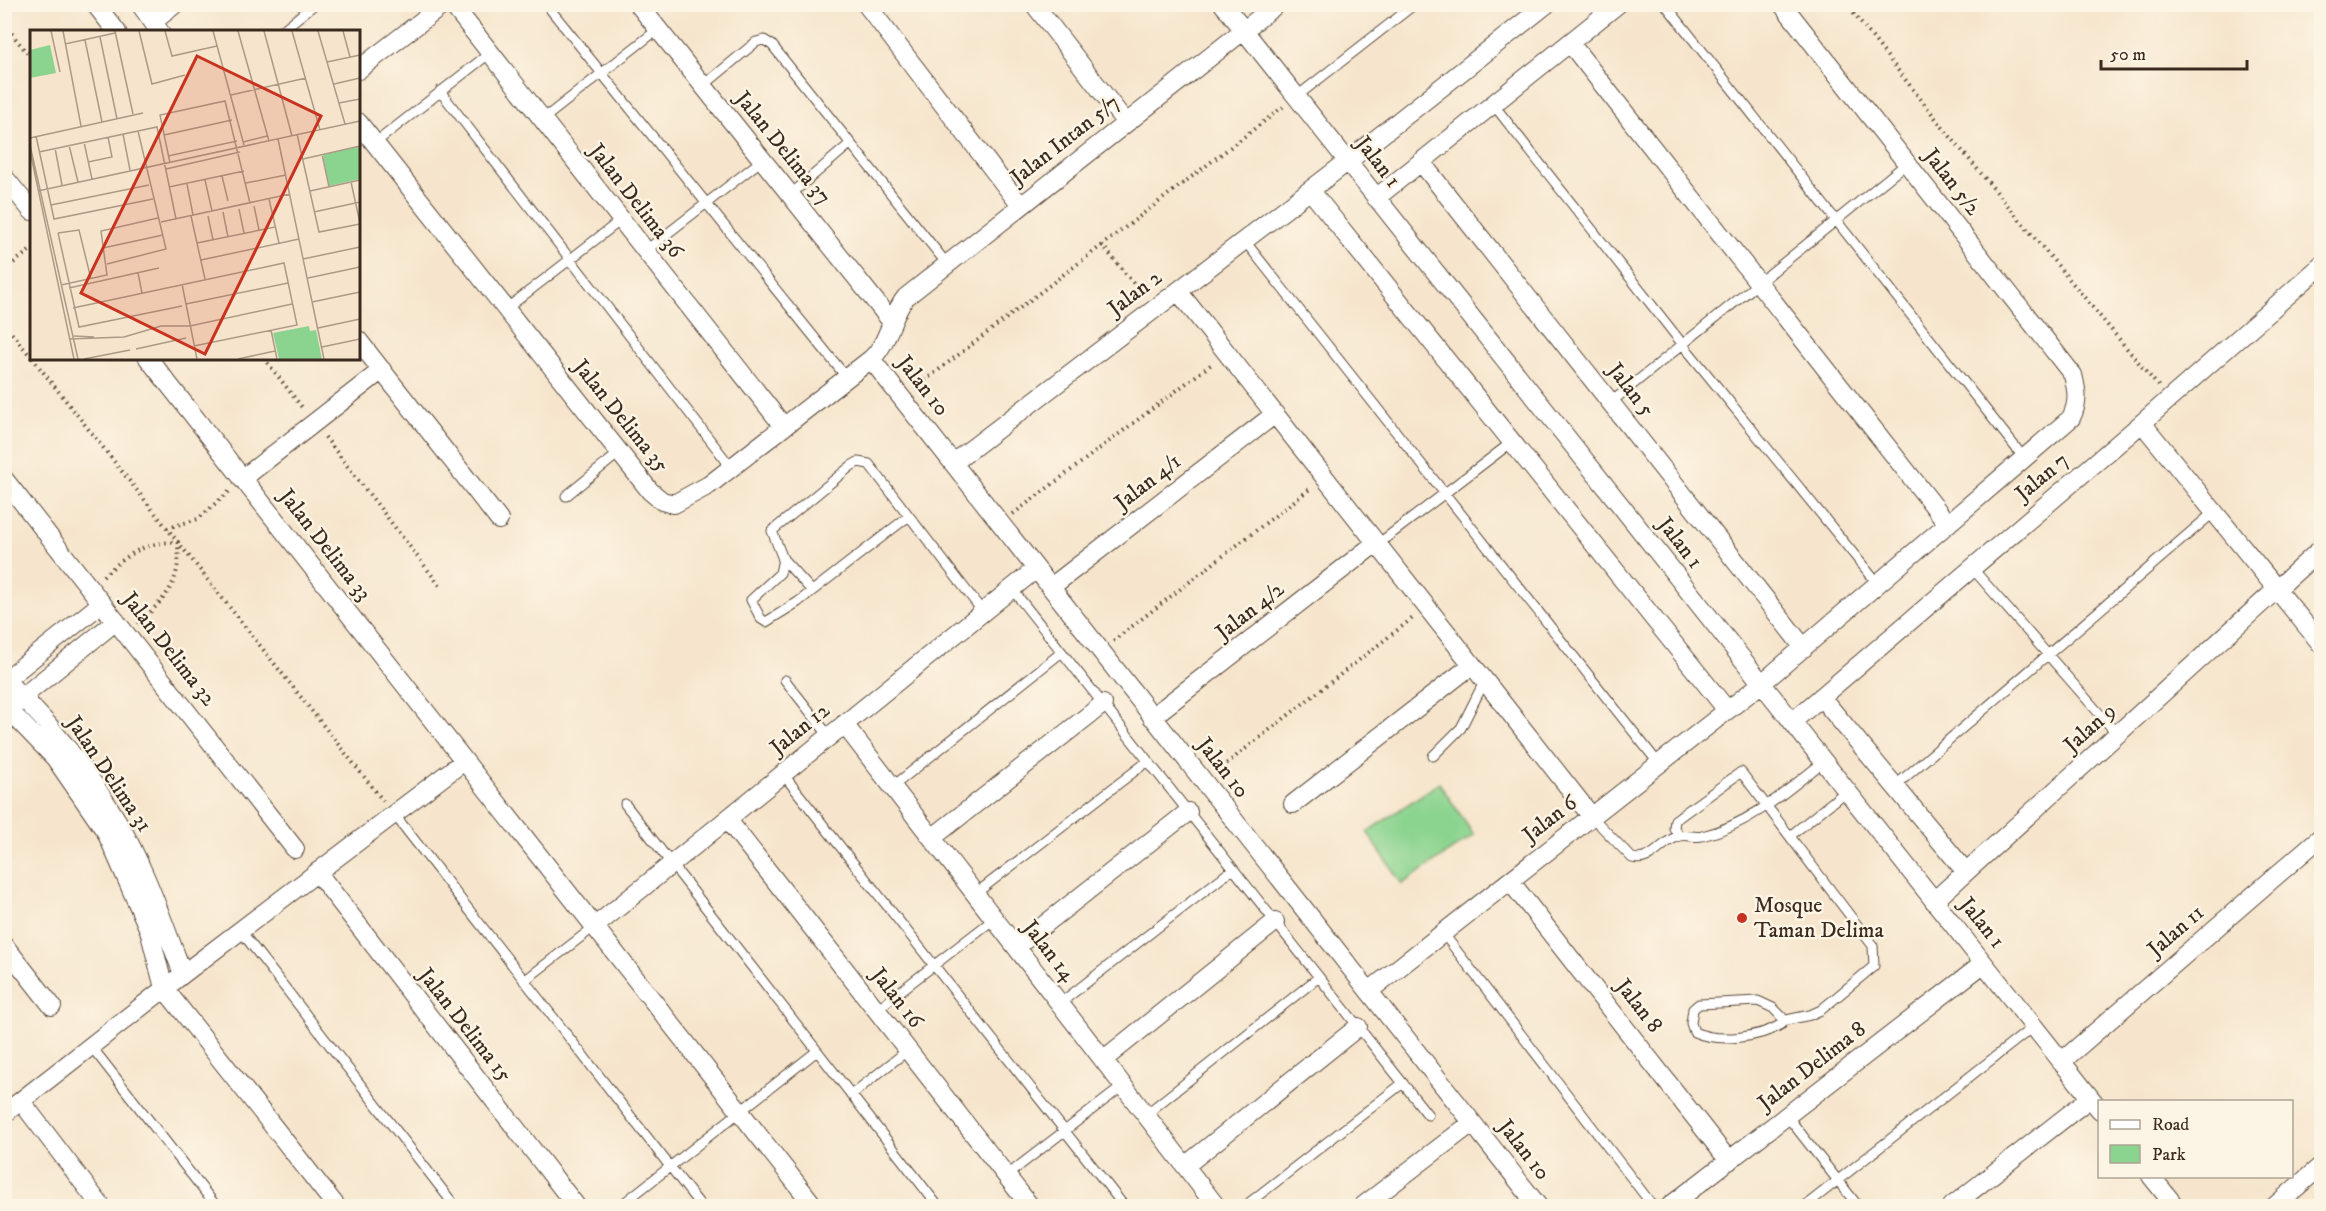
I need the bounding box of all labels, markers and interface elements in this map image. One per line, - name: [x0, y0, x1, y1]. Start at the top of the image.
- inset map: [30, 30, 360, 360]
- scale bar: [2101, 33, 2246, 71]
- text: 50 m: [2110, 44, 2146, 66]
- street label: Jalan Delima 37: [728, 84, 837, 210]
- street label: Jalan Intan 5/7: [1004, 89, 1125, 192]
- street label: Jalan 1: [1348, 129, 1406, 193]
- street label: Jalan Delima 36: [582, 137, 690, 265]
- street label: Jalan 5/2: [1916, 142, 1986, 221]
- street label: Jalan 2: [1101, 264, 1167, 323]
- street label: Jalan 10: [890, 349, 955, 422]
- street label: Jalan Delima 35: [566, 353, 675, 478]
- street label: Jalan 5: [1600, 356, 1660, 422]
- street label: Jalan 7: [2008, 447, 2074, 508]
- street label: Jalan 4/1: [1108, 448, 1186, 517]
- street label: Jalan Delima 33: [272, 482, 377, 606]
- street label: Jalan 1: [1650, 510, 1708, 574]
- street label: Jalan 4/2: [1209, 576, 1290, 647]
- street label: Jalan Delima 32: [115, 585, 222, 712]
- street label: Jalan 12: [763, 697, 835, 762]
- street label: Jalan 9: [2057, 698, 2122, 760]
- street label: Jalan Delima 31: [59, 709, 158, 837]
- street label: Jalan 10: [1190, 731, 1255, 804]
- street label: Jalan 6: [1516, 789, 1584, 850]
- street label: Jalan 1: [1952, 890, 2011, 954]
- place label: Mosque Taman Delima: [1754, 892, 1884, 944]
- street label: Jalan 11: [2141, 899, 2210, 964]
- marker: Mosque Taman Delima: [1735, 911, 1749, 925]
- street label: Jalan 14: [1015, 913, 1082, 988]
- street label: Jalan Delima 15: [411, 961, 518, 1087]
- street label: Jalan 16: [864, 961, 930, 1035]
- street label: Jalan 8: [1608, 972, 1668, 1038]
- street label: Jalan Delima 8: [1751, 1016, 1871, 1118]
- legend: [2098, 1100, 2293, 1178]
- street label: Jalan 10: [1491, 1113, 1556, 1186]
- text: Road: [2152, 1114, 2189, 1136]
- text: Park: [2152, 1144, 2186, 1166]

